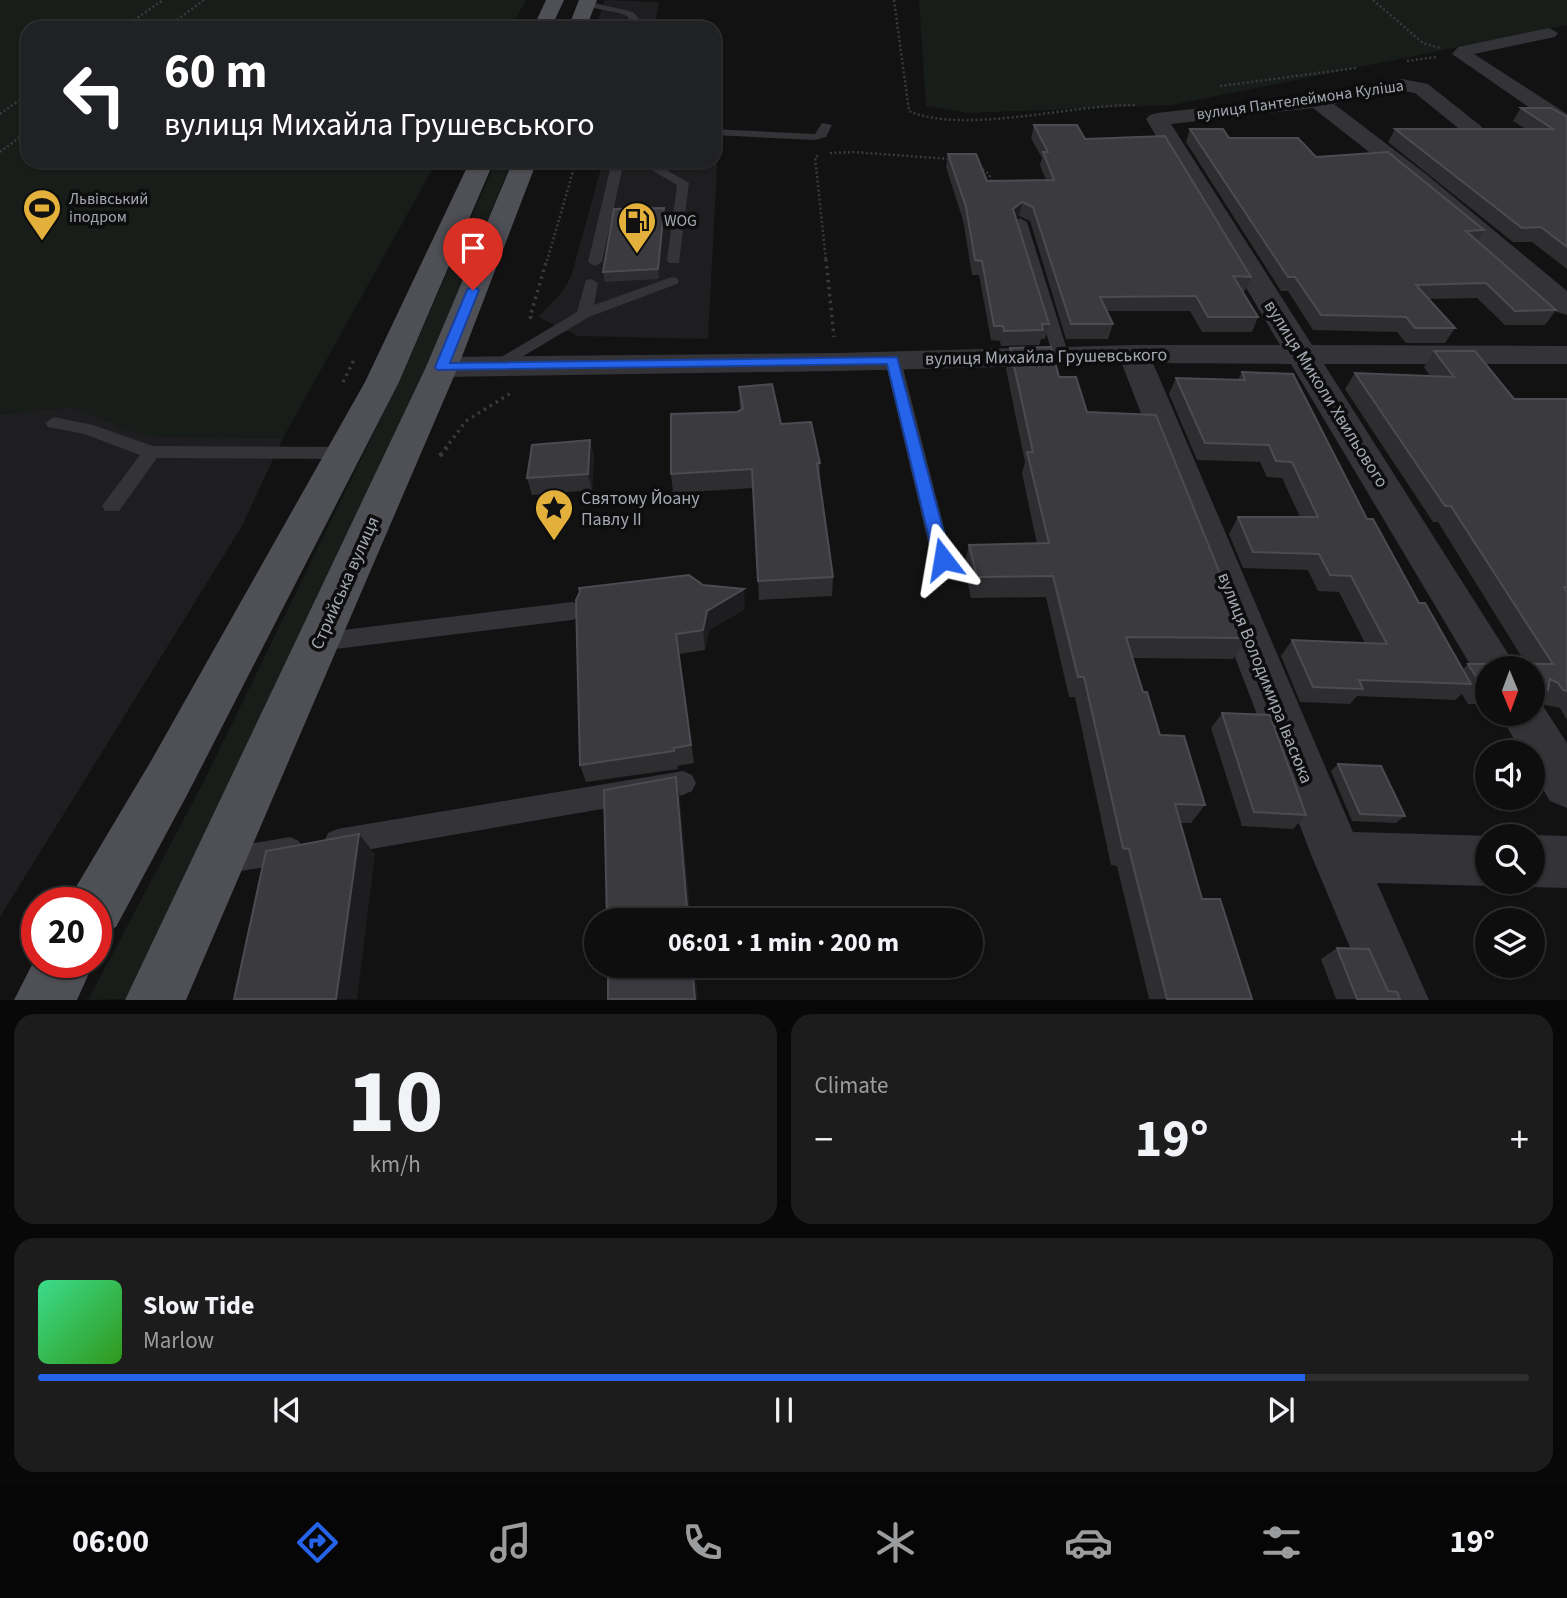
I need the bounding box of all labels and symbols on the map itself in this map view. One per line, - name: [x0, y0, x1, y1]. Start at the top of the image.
- street label: вулиця Пантелеймона Куліша: [1195, 75, 1405, 125]
- sports icon: Львівський іподром: [21, 187, 63, 242]
- place label: Львівський іподром: [69, 188, 148, 228]
- fuel station icon: WOG: [616, 200, 658, 255]
- place label: WOG: [664, 210, 697, 232]
- pin: [443, 218, 503, 290]
- street label: вулиця Миколи Хвильового: [1258, 295, 1394, 493]
- street label: вулиця Михайла Грушевського: [925, 342, 1167, 372]
- place label: Святому Йоану Павлу ІІ: [581, 486, 700, 532]
- place icon: Святому Йоану Павлу ІІ: [533, 487, 575, 542]
- street label: Стрийська вулиця: [304, 512, 386, 654]
- position arrow: [906, 522, 980, 596]
- street label: вулиця Володимира Івасюка: [1211, 569, 1319, 787]
- north arrow: [1475, 656, 1545, 726]
- speed limit sign: 20: [21, 887, 112, 978]

